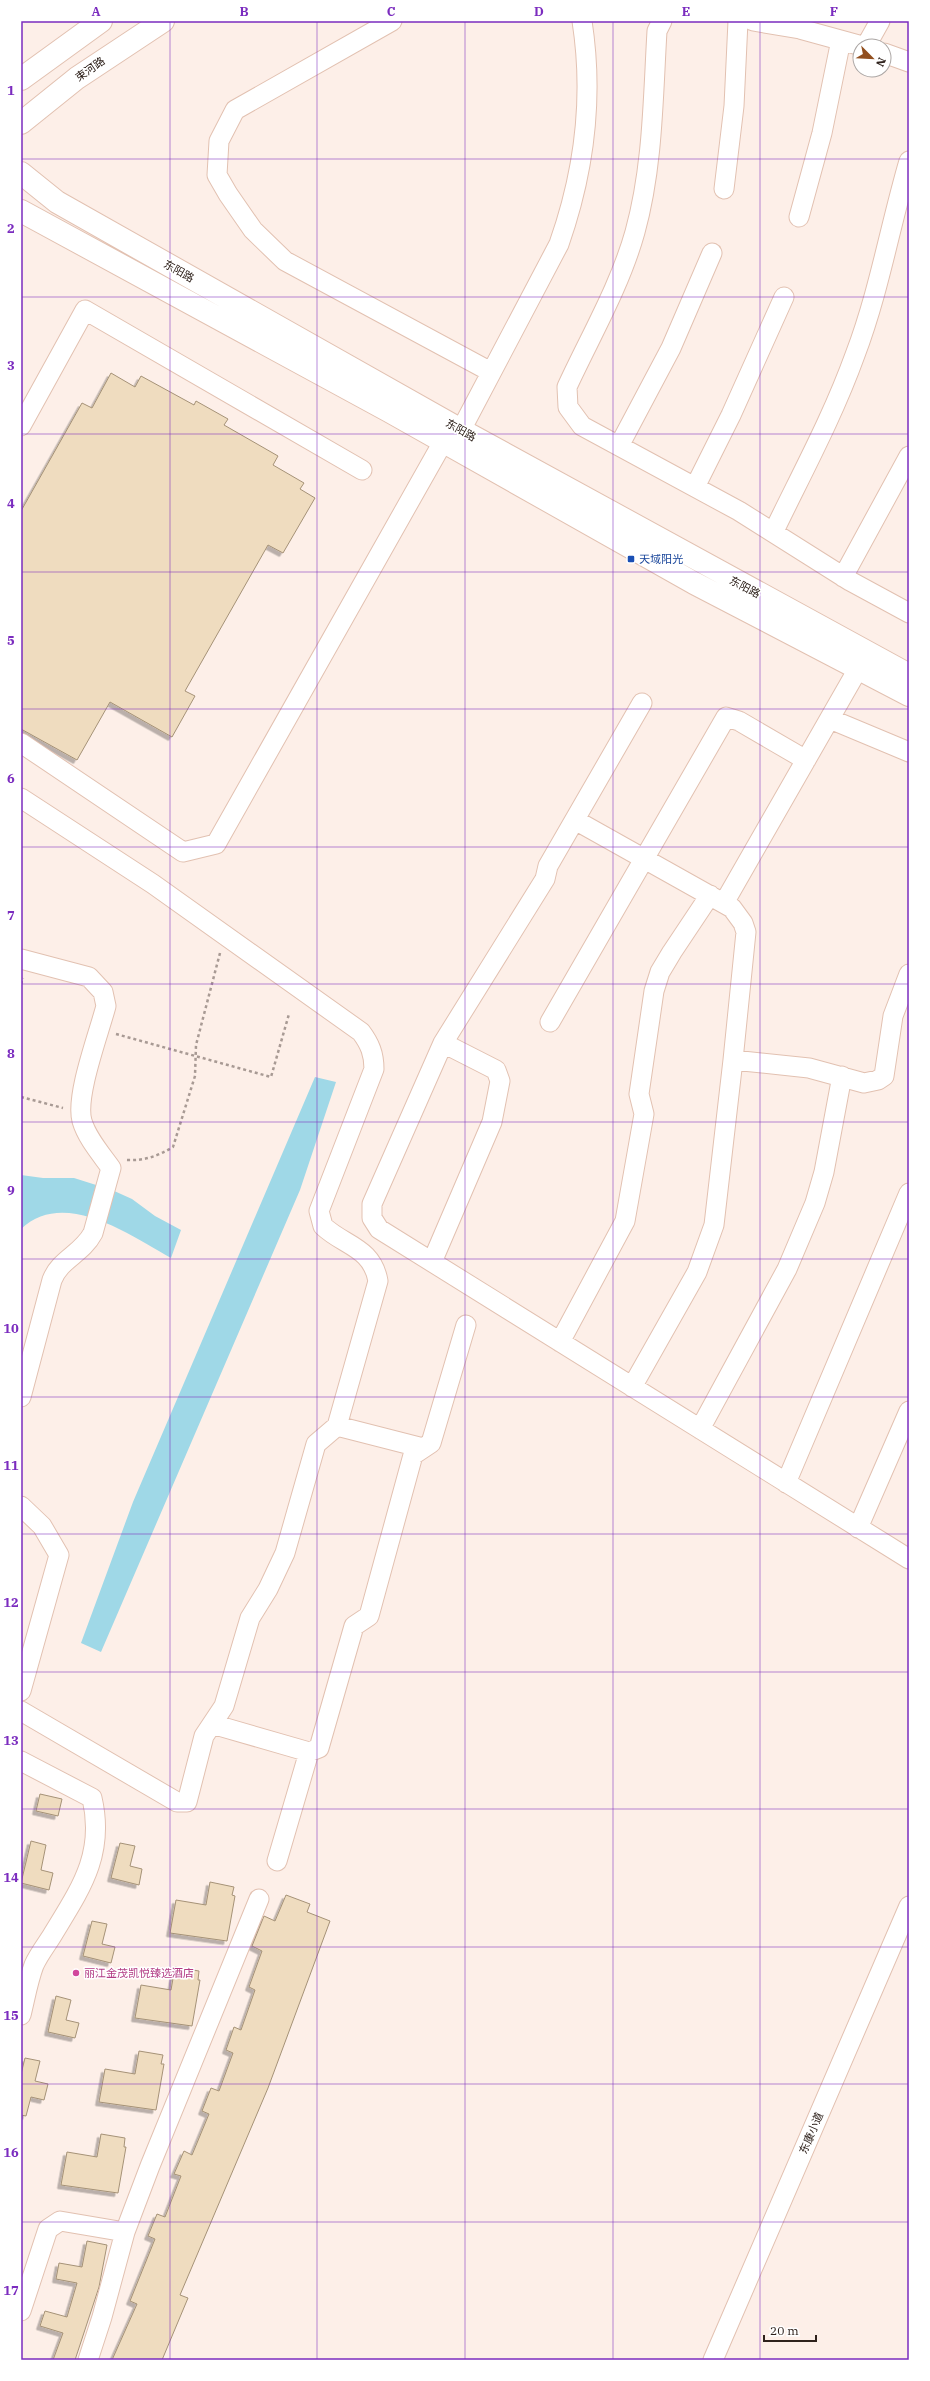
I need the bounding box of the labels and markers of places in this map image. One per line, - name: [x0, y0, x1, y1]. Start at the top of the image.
- place label: 天域阳光: [639, 552, 683, 566]
- marker: 天域阳光: [626, 554, 636, 564]
- place label: 丽江金茂凯悦臻选酒店: [84, 1966, 194, 1980]
- marker: 丽江金茂凯悦臻选酒店: [71, 1968, 81, 1978]

